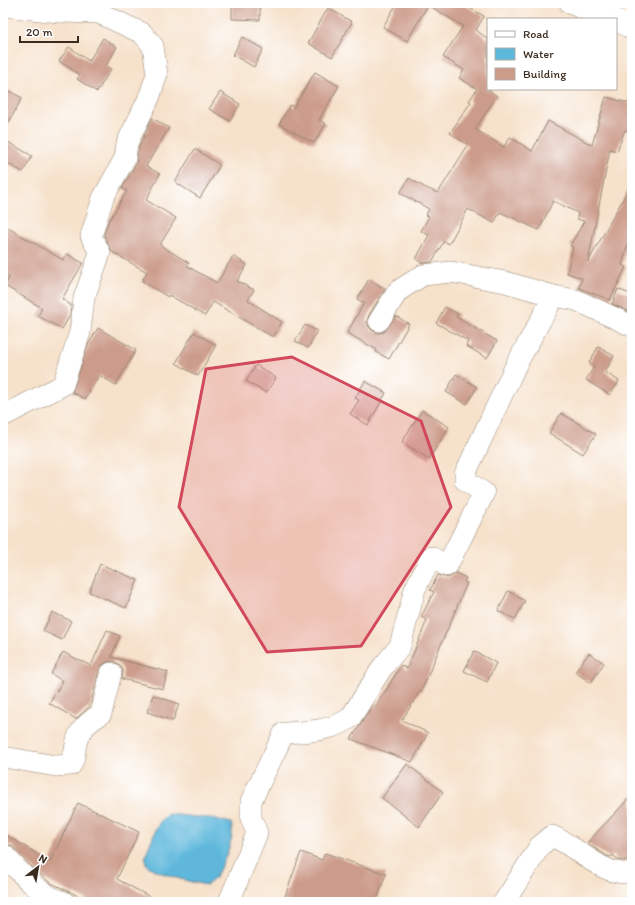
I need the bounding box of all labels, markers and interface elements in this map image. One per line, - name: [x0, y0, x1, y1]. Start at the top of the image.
- scale bar: [20, 18, 78, 44]
- legend: [487, 18, 617, 90]
- text: 20 m: [26, 25, 53, 39]
- text: Road: [523, 27, 549, 41]
- text: Water: [523, 47, 554, 61]
- text: Building: [523, 67, 567, 81]
- north arrow: [18, 847, 58, 887]
- text: N: [36, 851, 49, 866]

